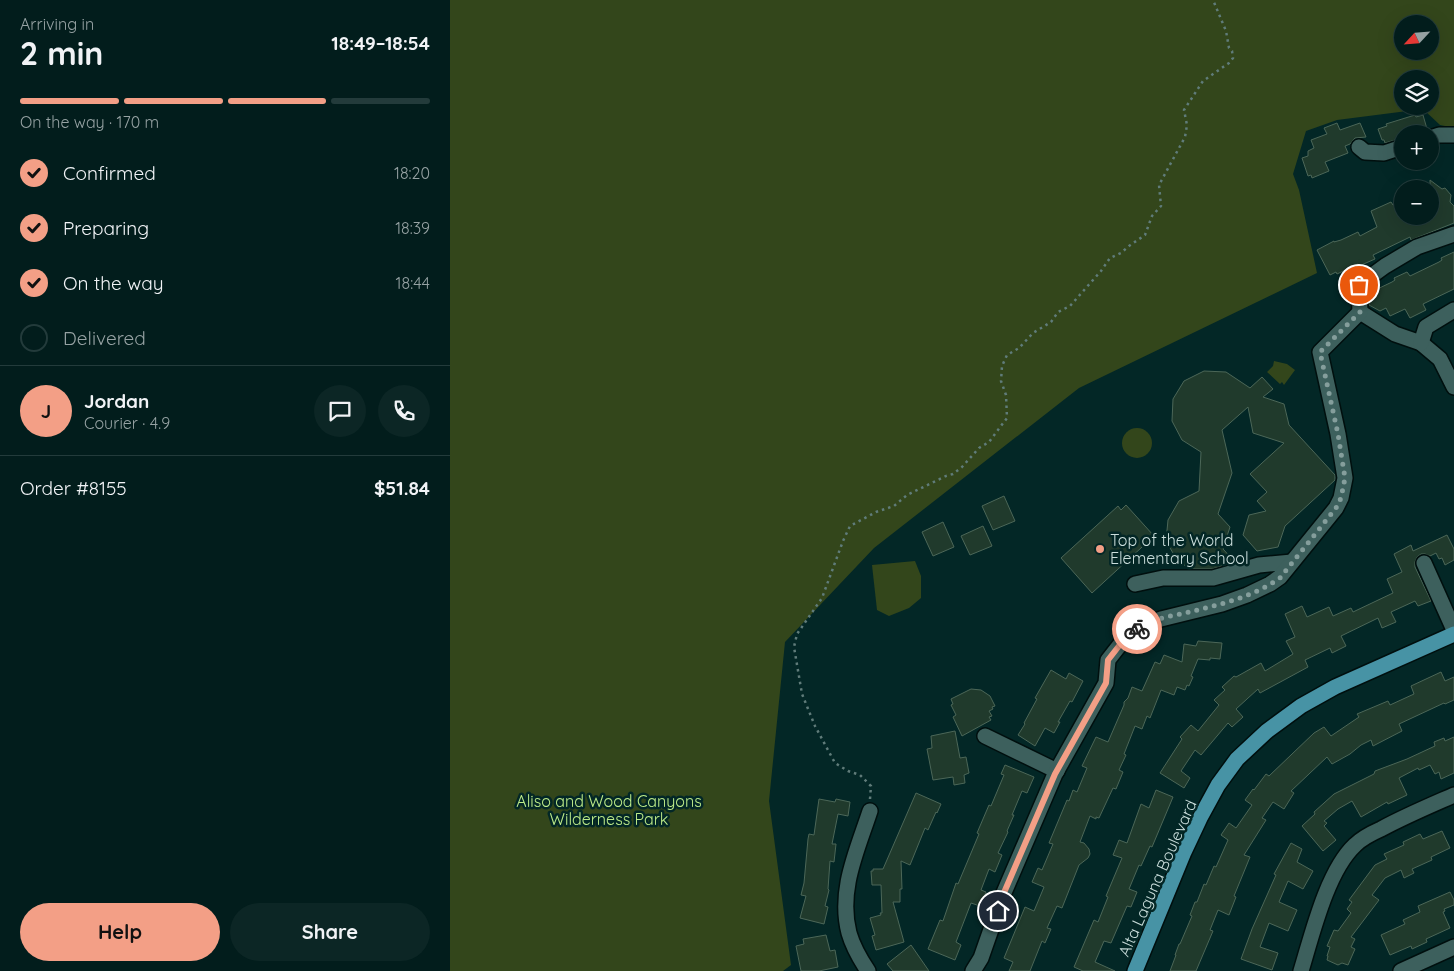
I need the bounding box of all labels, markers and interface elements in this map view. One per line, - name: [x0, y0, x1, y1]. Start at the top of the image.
- text: Arriving in: [20, 14, 94, 34]
- north arrow: [1394, 15, 1439, 60]
- map controls: [1394, 15, 1439, 225]
- text: 18:49–18:54: [331, 31, 430, 55]
- text: 2 min: [20, 33, 103, 73]
- button: layers: [1394, 70, 1439, 115]
- text: On the way · 170 m: [20, 112, 159, 132]
- button: +: [1394, 125, 1439, 170]
- icon: check: [20, 159, 48, 187]
- text: Confirmed: [63, 161, 156, 185]
- text: 18:20: [394, 163, 430, 183]
- button: −: [1394, 180, 1439, 225]
- icon: check: [20, 214, 48, 242]
- text: Preparing: [63, 216, 149, 240]
- text: 18:39: [395, 218, 430, 238]
- pin: [1338, 264, 1380, 306]
- icon: check: [20, 269, 48, 297]
- text: On the way: [63, 271, 164, 295]
- icon: bag: [1345, 271, 1373, 299]
- text: 18:44: [396, 273, 430, 293]
- text: Delivered: [63, 326, 146, 350]
- button: chat: [314, 385, 366, 437]
- button: phone: [378, 385, 430, 437]
- text: Jordan: [84, 389, 149, 413]
- text: J: [41, 399, 51, 423]
- text: Courier · 4.9: [84, 413, 170, 433]
- text: Order #8155: [20, 476, 127, 500]
- text: $51.84: [374, 476, 430, 500]
- place label: Top of the World Elementary School: [1110, 530, 1249, 568]
- marker: Top of the World Elementary School: [1094, 543, 1106, 555]
- courier: [1112, 604, 1162, 654]
- icon: bike: [1123, 615, 1151, 643]
- park label: Aliso and Wood Canyons Wilderness Park: [516, 791, 702, 829]
- street label: Alta Laguna Boulevard: [1113, 797, 1201, 959]
- pin: [977, 890, 1019, 932]
- icon: home: [984, 897, 1012, 925]
- button: Help: [20, 903, 220, 961]
- button: Share: [230, 903, 430, 961]

